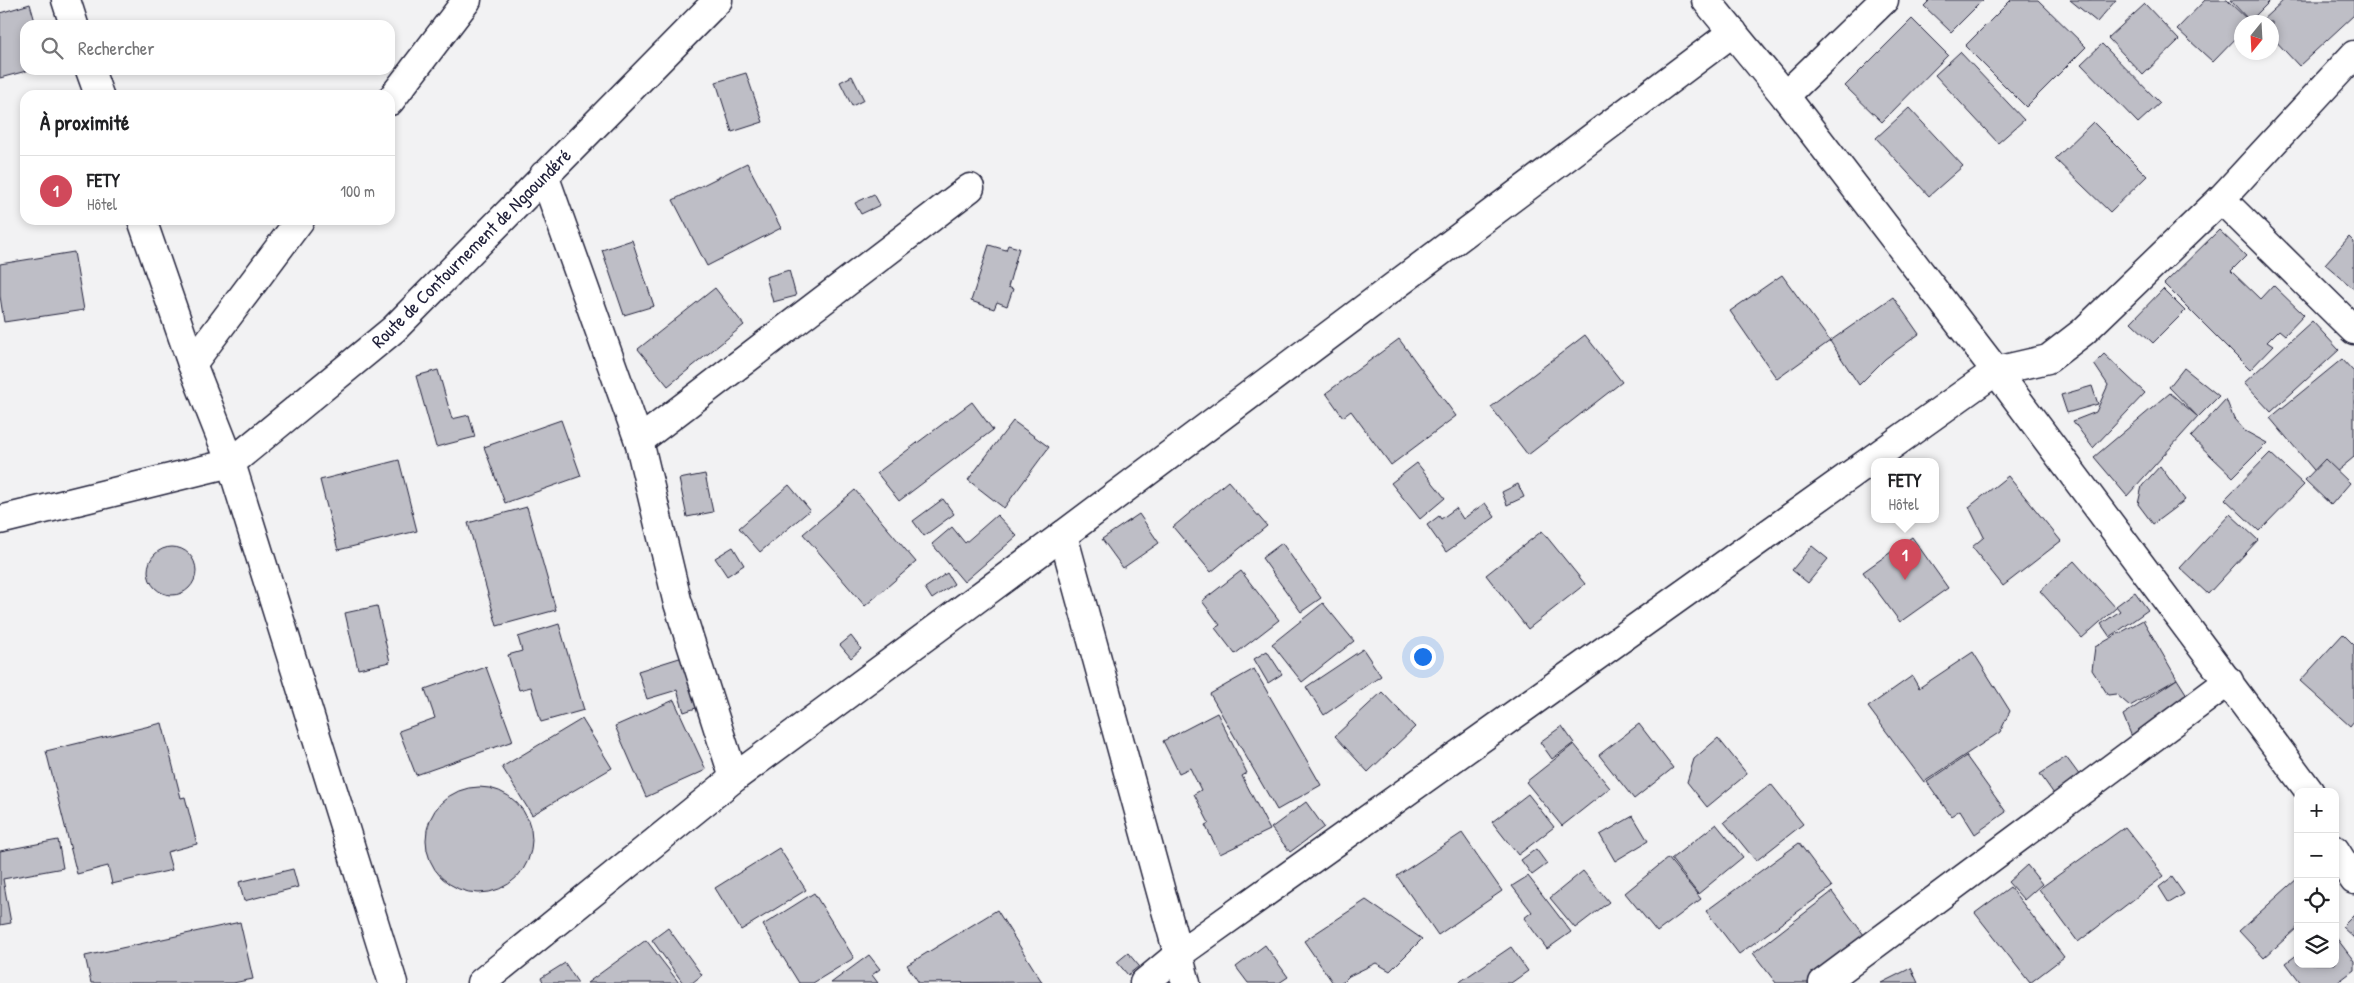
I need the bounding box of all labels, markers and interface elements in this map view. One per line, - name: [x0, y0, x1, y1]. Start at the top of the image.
- north arrow: [2234, 15, 2279, 60]
- search box: [20, 20, 395, 75]
- icon: search: [38, 34, 66, 62]
- text: Rechercher: [78, 35, 155, 61]
- text: À proximité: [40, 108, 129, 137]
- street label: Route de Contournement de Ngaoundéré: [365, 142, 577, 354]
- text: FETY: [87, 167, 120, 193]
- text: 1: [53, 180, 59, 202]
- text: 100 m: [340, 180, 375, 202]
- text: Hôtel: [87, 193, 117, 215]
- popup: [1871, 458, 1939, 523]
- text: FETY: [1889, 467, 1921, 493]
- text: Hôtel: [1889, 493, 1919, 515]
- pin: 1: [1889, 539, 1921, 580]
- your location: [1410, 644, 1436, 670]
- map controls: [2294, 788, 2339, 968]
- button: +: [2294, 788, 2339, 833]
- button: −: [2294, 833, 2339, 878]
- button: locate: [2294, 878, 2339, 923]
- button: layers: [2294, 923, 2339, 968]

